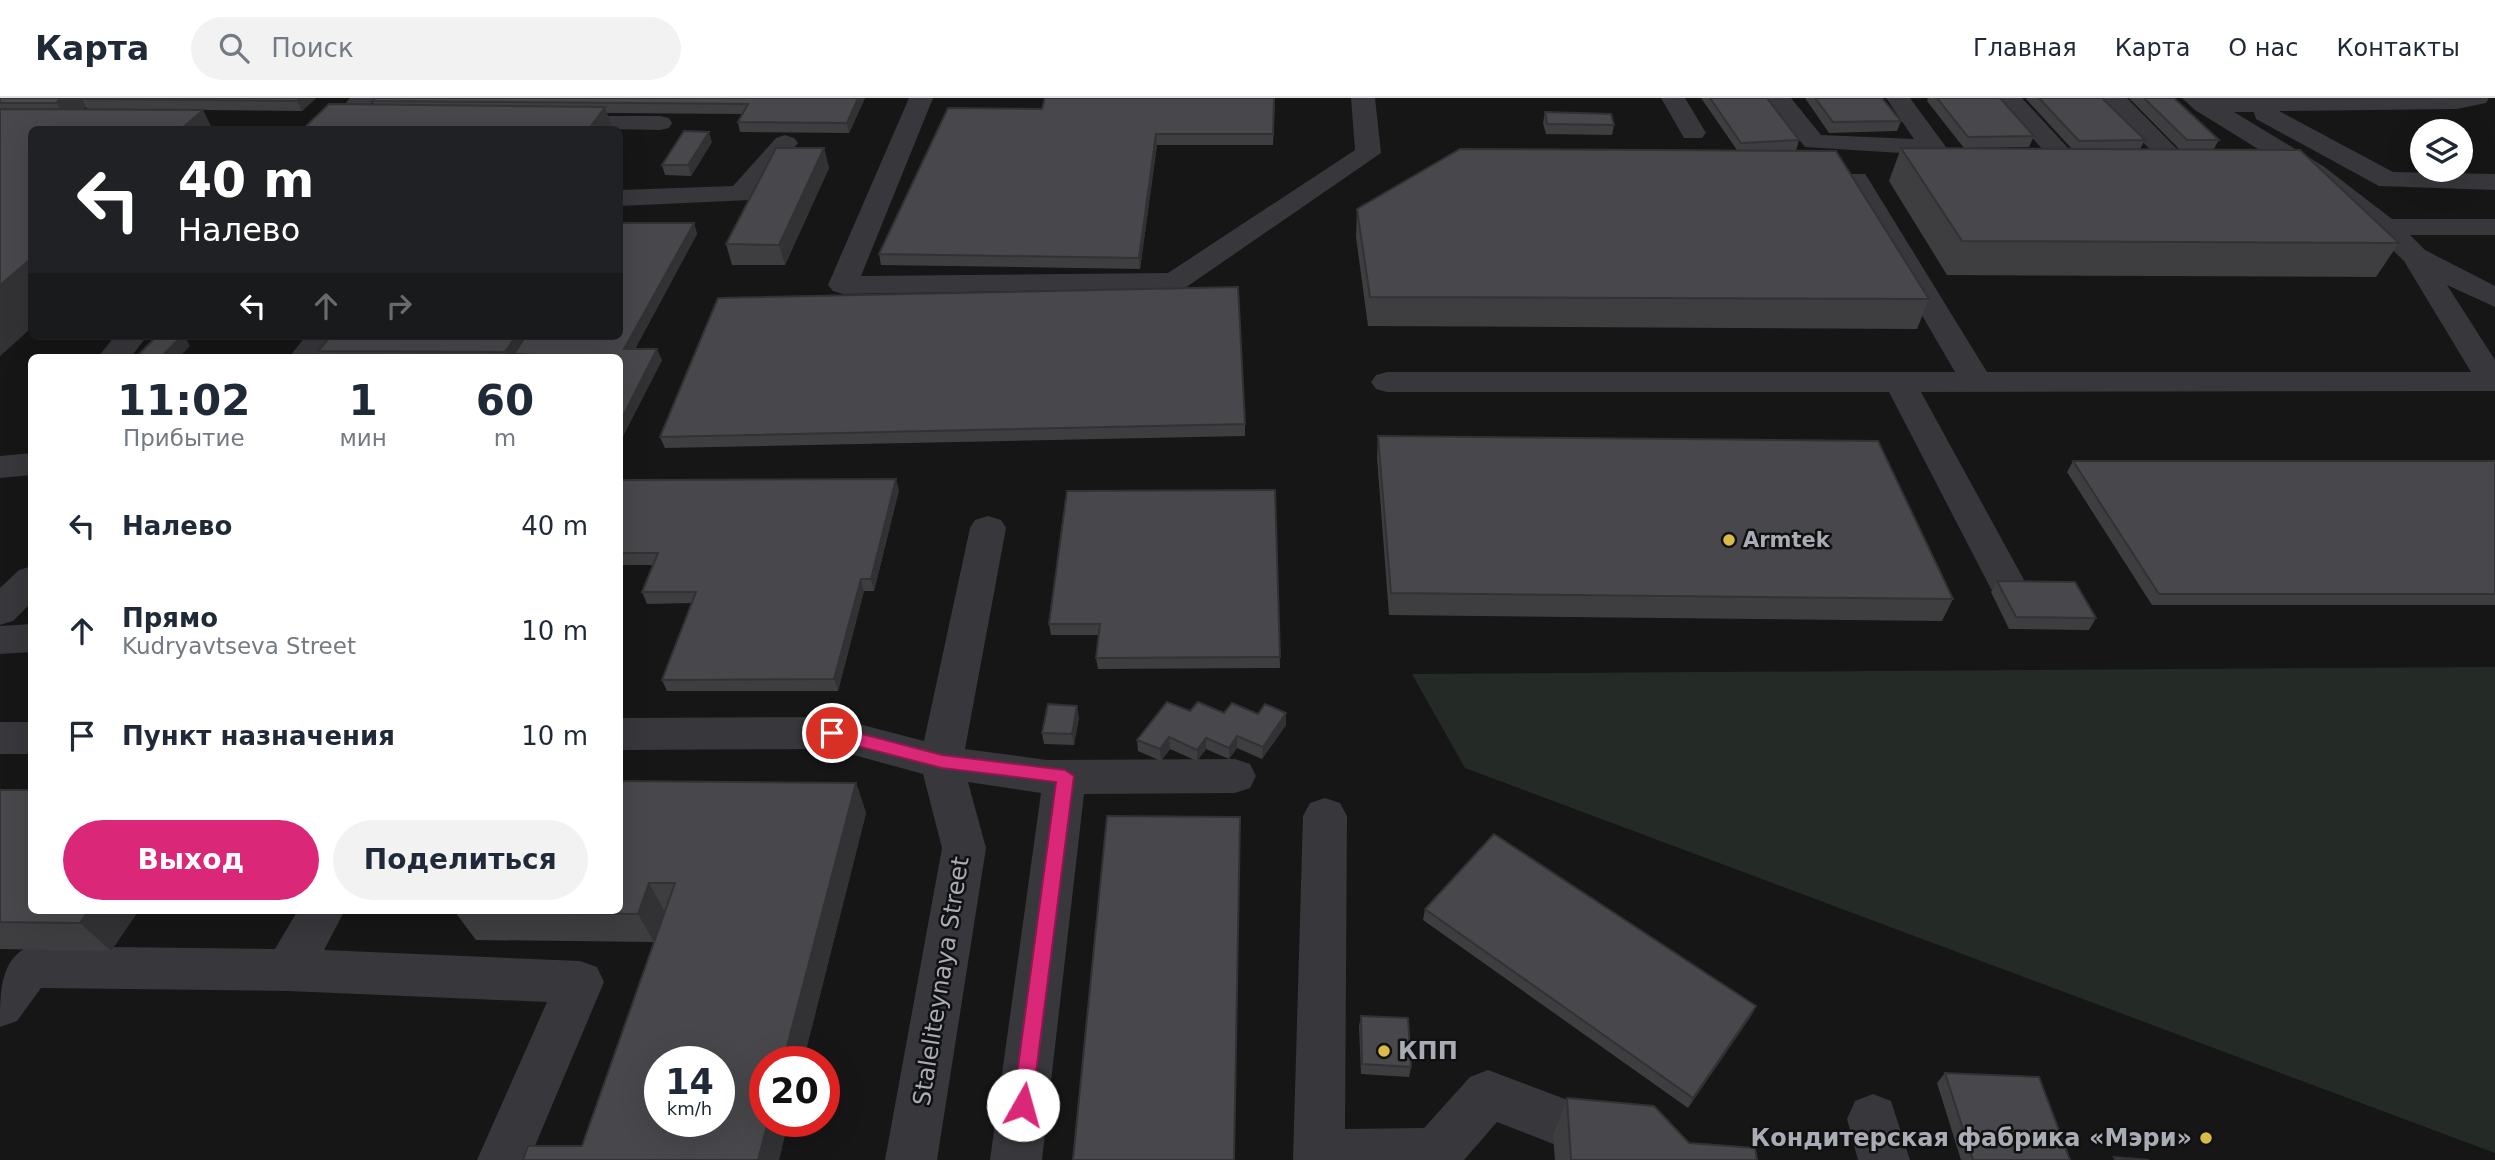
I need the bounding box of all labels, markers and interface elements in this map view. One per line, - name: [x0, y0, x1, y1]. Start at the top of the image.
- search box: [191, 17, 681, 80]
- text: Карта: [35, 29, 149, 68]
- icon: search: [215, 29, 253, 67]
- text: Поиск: [271, 33, 354, 63]
- text: Главная: [1973, 34, 2077, 62]
- text: Карта: [2115, 34, 2190, 62]
- text: О нас: [2228, 34, 2298, 62]
- text: Контакты: [2336, 34, 2460, 62]
- map controls: [2410, 119, 2473, 182]
- button: layers: [2410, 119, 2473, 182]
- text: 40 m: [178, 152, 314, 209]
- icon: left: [63, 154, 154, 245]
- text: Налево: [178, 211, 300, 249]
- icon: left: [234, 287, 272, 325]
- icon: ahead: [307, 287, 345, 325]
- icon: right: [380, 287, 418, 325]
- text: 11:02: [117, 376, 251, 425]
- text: 1: [349, 376, 378, 425]
- text: 60: [476, 376, 534, 425]
- text: Прибытие: [123, 425, 245, 451]
- text: мин: [339, 425, 387, 451]
- text: m: [494, 425, 516, 451]
- icon: left: [63, 507, 101, 545]
- text: Налево: [122, 511, 232, 541]
- text: 40 m: [521, 511, 588, 541]
- place label: Armtek: [1743, 528, 1831, 552]
- marker: Armtek: [1721, 532, 1737, 548]
- text: Прямо: [122, 603, 218, 633]
- icon: ahead: [63, 612, 101, 650]
- text: 10 m: [521, 616, 588, 646]
- text: Kudryavtseva Street: [122, 633, 356, 659]
- pin: [802, 703, 862, 763]
- icon: arrive: [813, 714, 851, 752]
- icon: arrive: [63, 717, 101, 755]
- text: Пункт назначения: [122, 721, 395, 751]
- text: 10 m: [521, 721, 588, 751]
- button: Выход: [63, 820, 319, 900]
- button: Поделиться: [333, 820, 588, 900]
- street label: Staleliteynaya Street: [907, 854, 975, 1108]
- place label: КПП: [1398, 1037, 1458, 1065]
- marker: КПП: [1376, 1043, 1392, 1059]
- speed limit sign: 20: [749, 1046, 840, 1137]
- text: 14: [665, 1062, 714, 1102]
- position arrow: [986, 1068, 1060, 1142]
- text: km/h: [667, 1098, 712, 1119]
- place label: Кондитерская фабрика «Мэри»: [1751, 1124, 2192, 1152]
- marker: Кондитерская фабрика «Мэри»: [2198, 1130, 2214, 1146]

